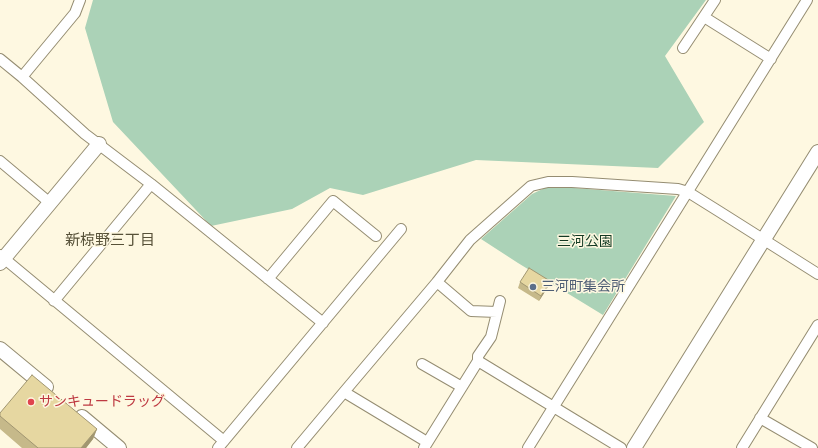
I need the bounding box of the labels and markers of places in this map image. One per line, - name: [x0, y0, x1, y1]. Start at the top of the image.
- place label: 三河町集会所: [541, 279, 625, 295]
- marker: 三河町集会所: [528, 282, 538, 292]
- place label: サンキュードラッグ: [39, 394, 165, 410]
- marker: サンキュードラッグ: [26, 397, 36, 407]

